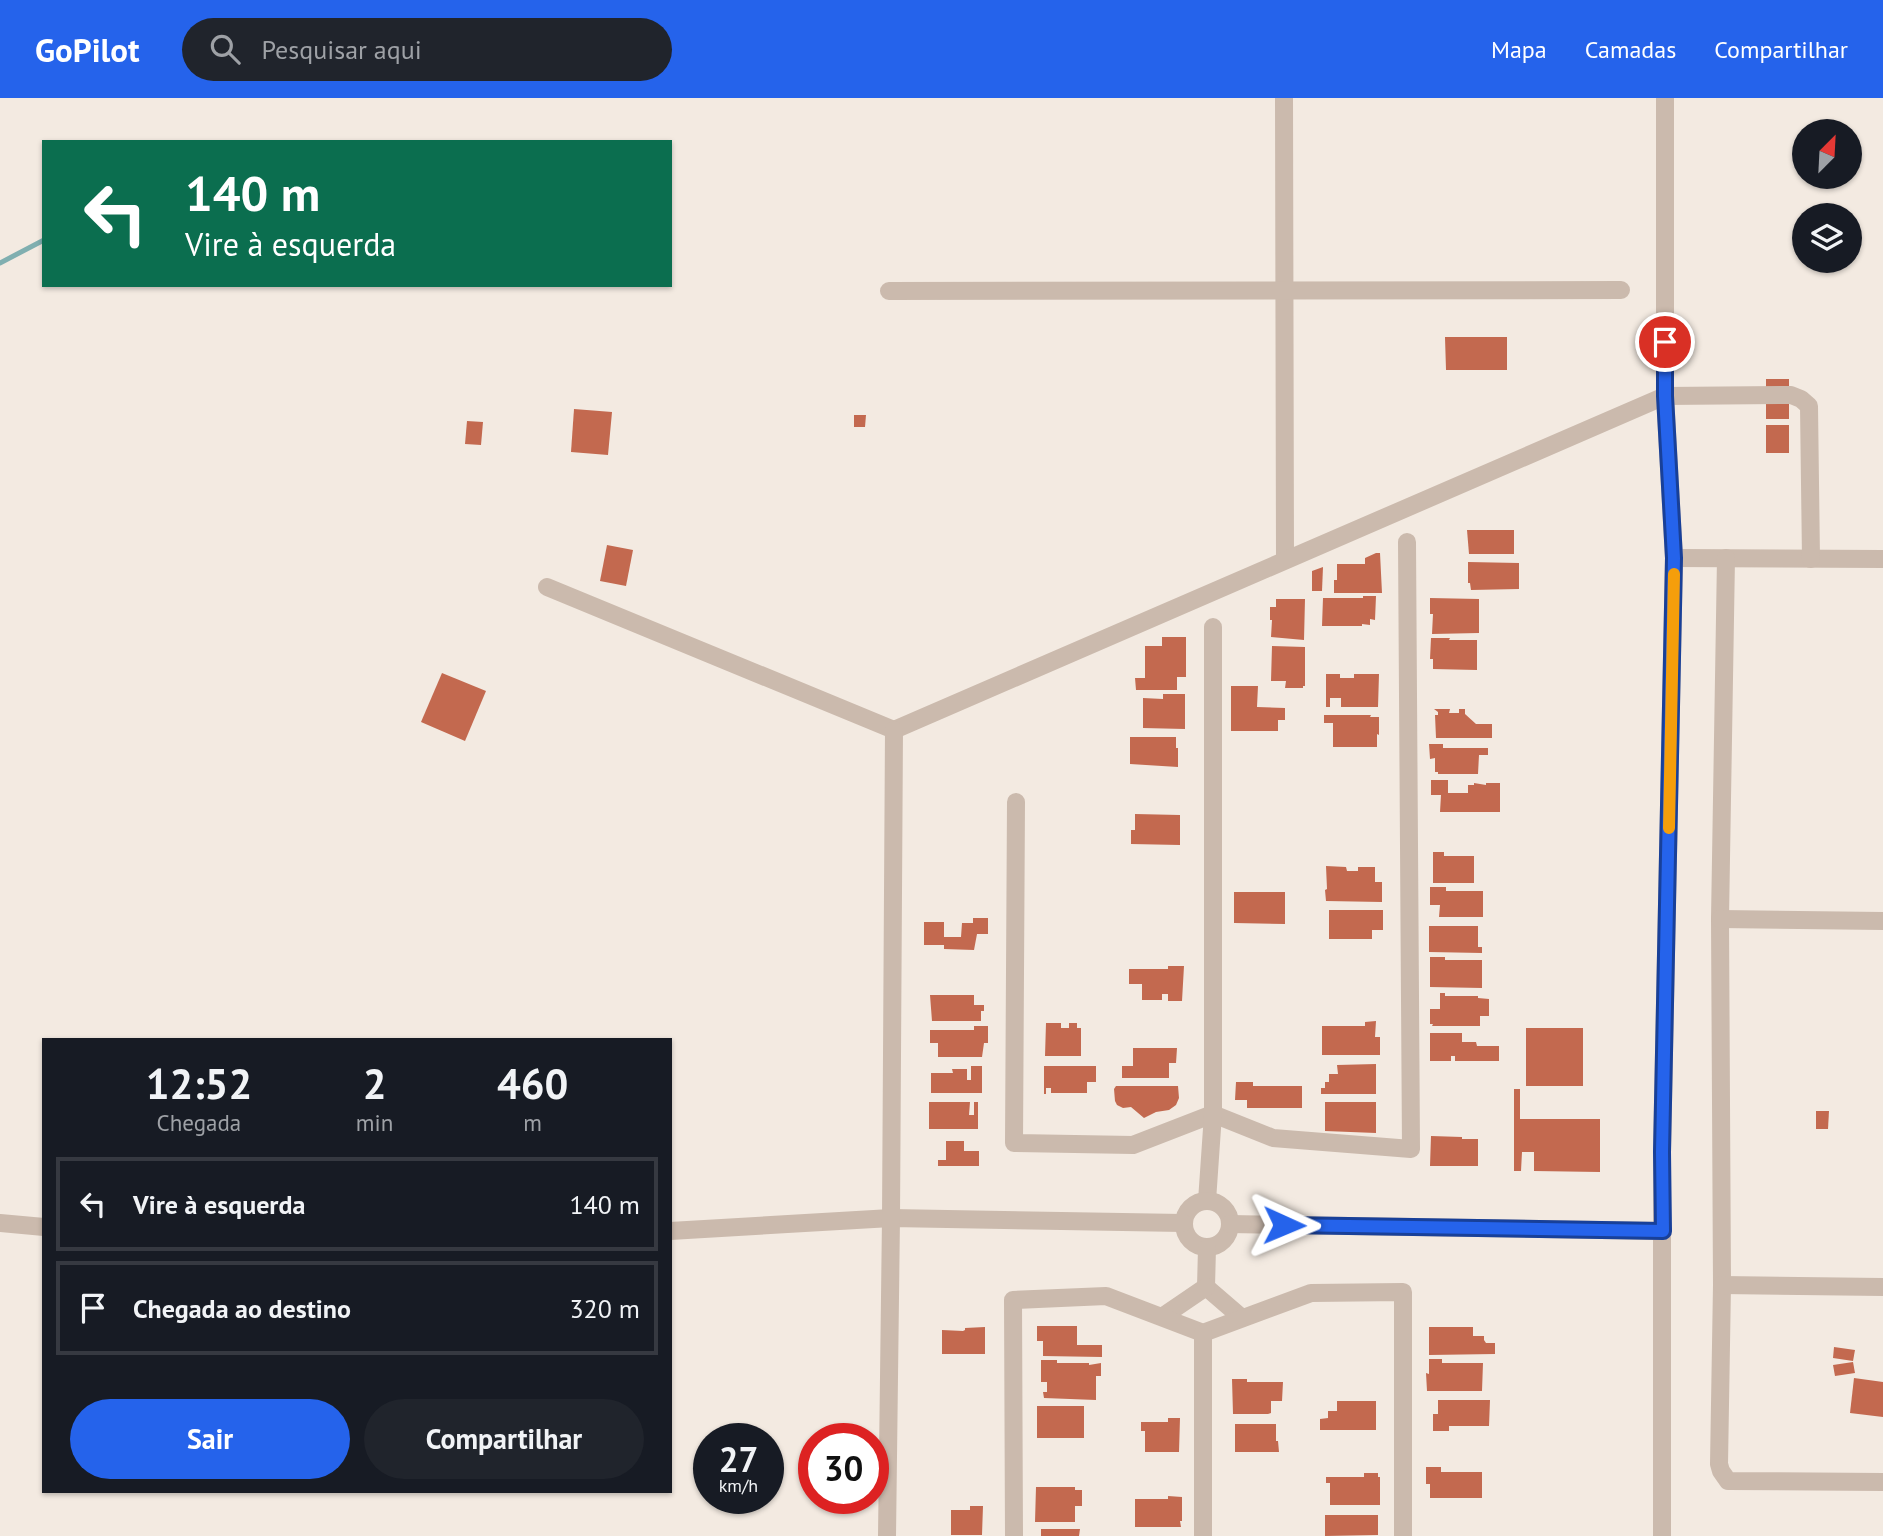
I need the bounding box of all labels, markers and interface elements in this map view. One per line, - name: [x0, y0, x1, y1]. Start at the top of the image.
- search box: [182, 18, 672, 81]
- text: GoPilot: [35, 28, 140, 71]
- icon: search: [206, 30, 244, 68]
- text: Pesquisar aqui: [262, 33, 422, 66]
- text: Mapa: [1491, 34, 1547, 65]
- text: Camadas: [1585, 34, 1676, 65]
- text: Compartilhar: [1714, 34, 1848, 65]
- north arrow: [1792, 119, 1862, 189]
- map controls: [1792, 119, 1862, 273]
- text: 140 m: [185, 161, 320, 225]
- icon: left: [70, 168, 161, 259]
- button: layers: [1792, 203, 1862, 273]
- text: Vire à esquerda: [185, 223, 396, 265]
- pin: [1635, 312, 1695, 372]
- icon: arrive: [1646, 323, 1684, 361]
- text: 12:52: [146, 1056, 252, 1111]
- text: 2: [363, 1056, 386, 1111]
- text: 460: [497, 1056, 568, 1111]
- text: Chegada: [157, 1108, 241, 1137]
- text: min: [356, 1108, 393, 1137]
- text: m: [523, 1108, 542, 1137]
- icon: left: [74, 1185, 112, 1223]
- text: Vire à esquerda: [133, 1188, 305, 1221]
- text: 140 m: [569, 1188, 640, 1221]
- position arrow: [1247, 1188, 1321, 1262]
- icon: arrive: [74, 1289, 112, 1327]
- text: Chegada ao destino: [133, 1292, 351, 1325]
- text: 320 m: [569, 1292, 640, 1325]
- button: Sair: [70, 1399, 350, 1479]
- button: Compartilhar: [364, 1399, 644, 1479]
- speed limit sign: 30: [798, 1423, 889, 1514]
- text: 27: [719, 1436, 758, 1482]
- text: km/h: [719, 1474, 758, 1497]

